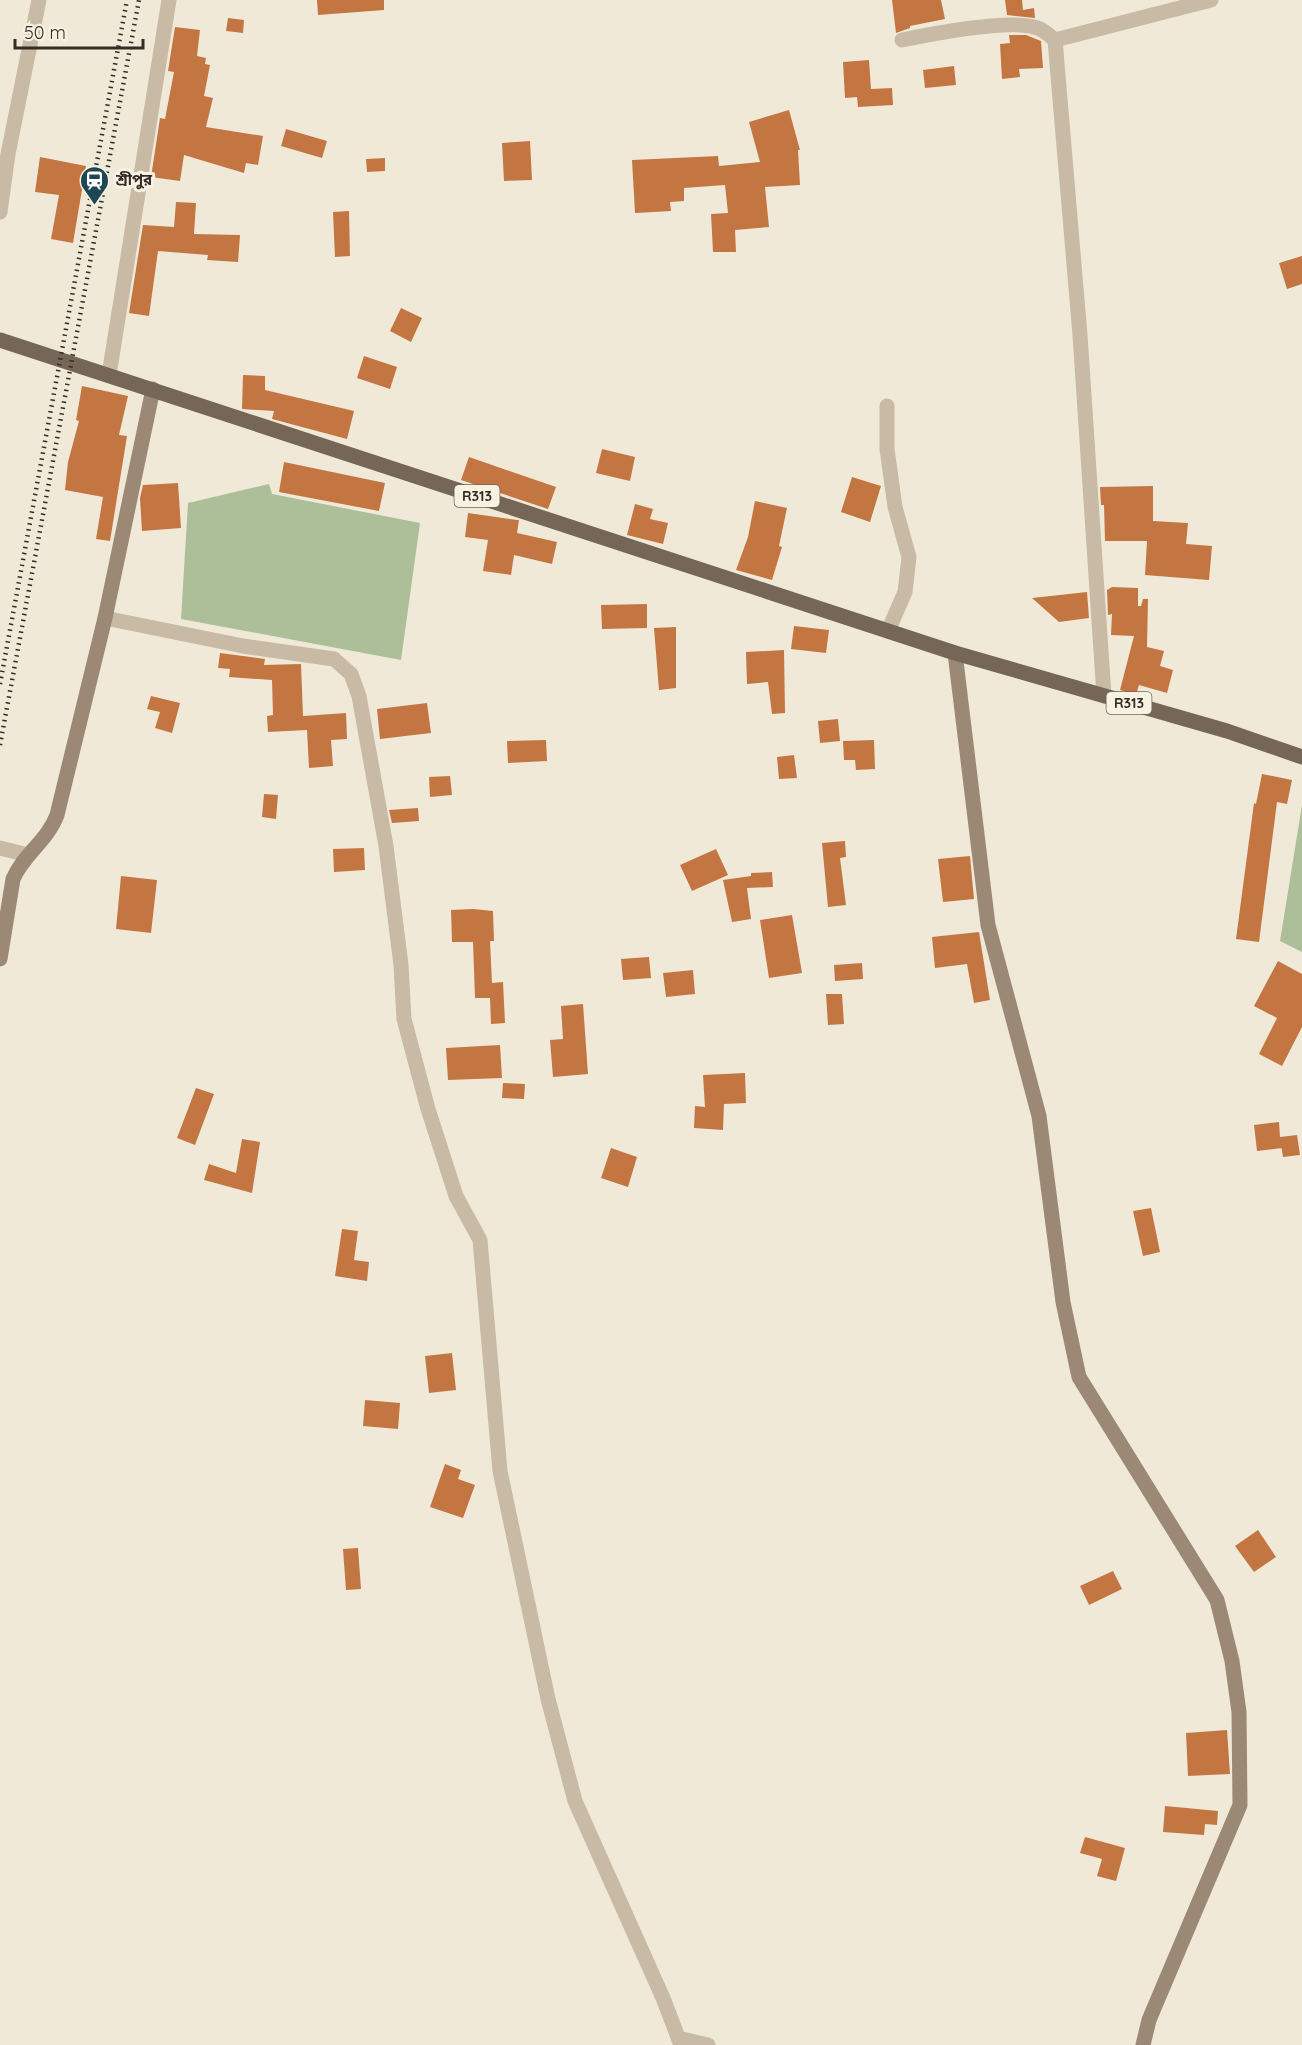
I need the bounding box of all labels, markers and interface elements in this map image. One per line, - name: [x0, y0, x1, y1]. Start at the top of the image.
- scale bar: [15, 12, 142, 50]
- text: 50 m: [24, 21, 66, 44]
- station icon: শ্রীপুর: [79, 164, 111, 206]
- place label: শ্রীপুর: [115, 170, 153, 190]
- road number: R313: [454, 485, 500, 507]
- road number: R313: [1106, 692, 1152, 714]

